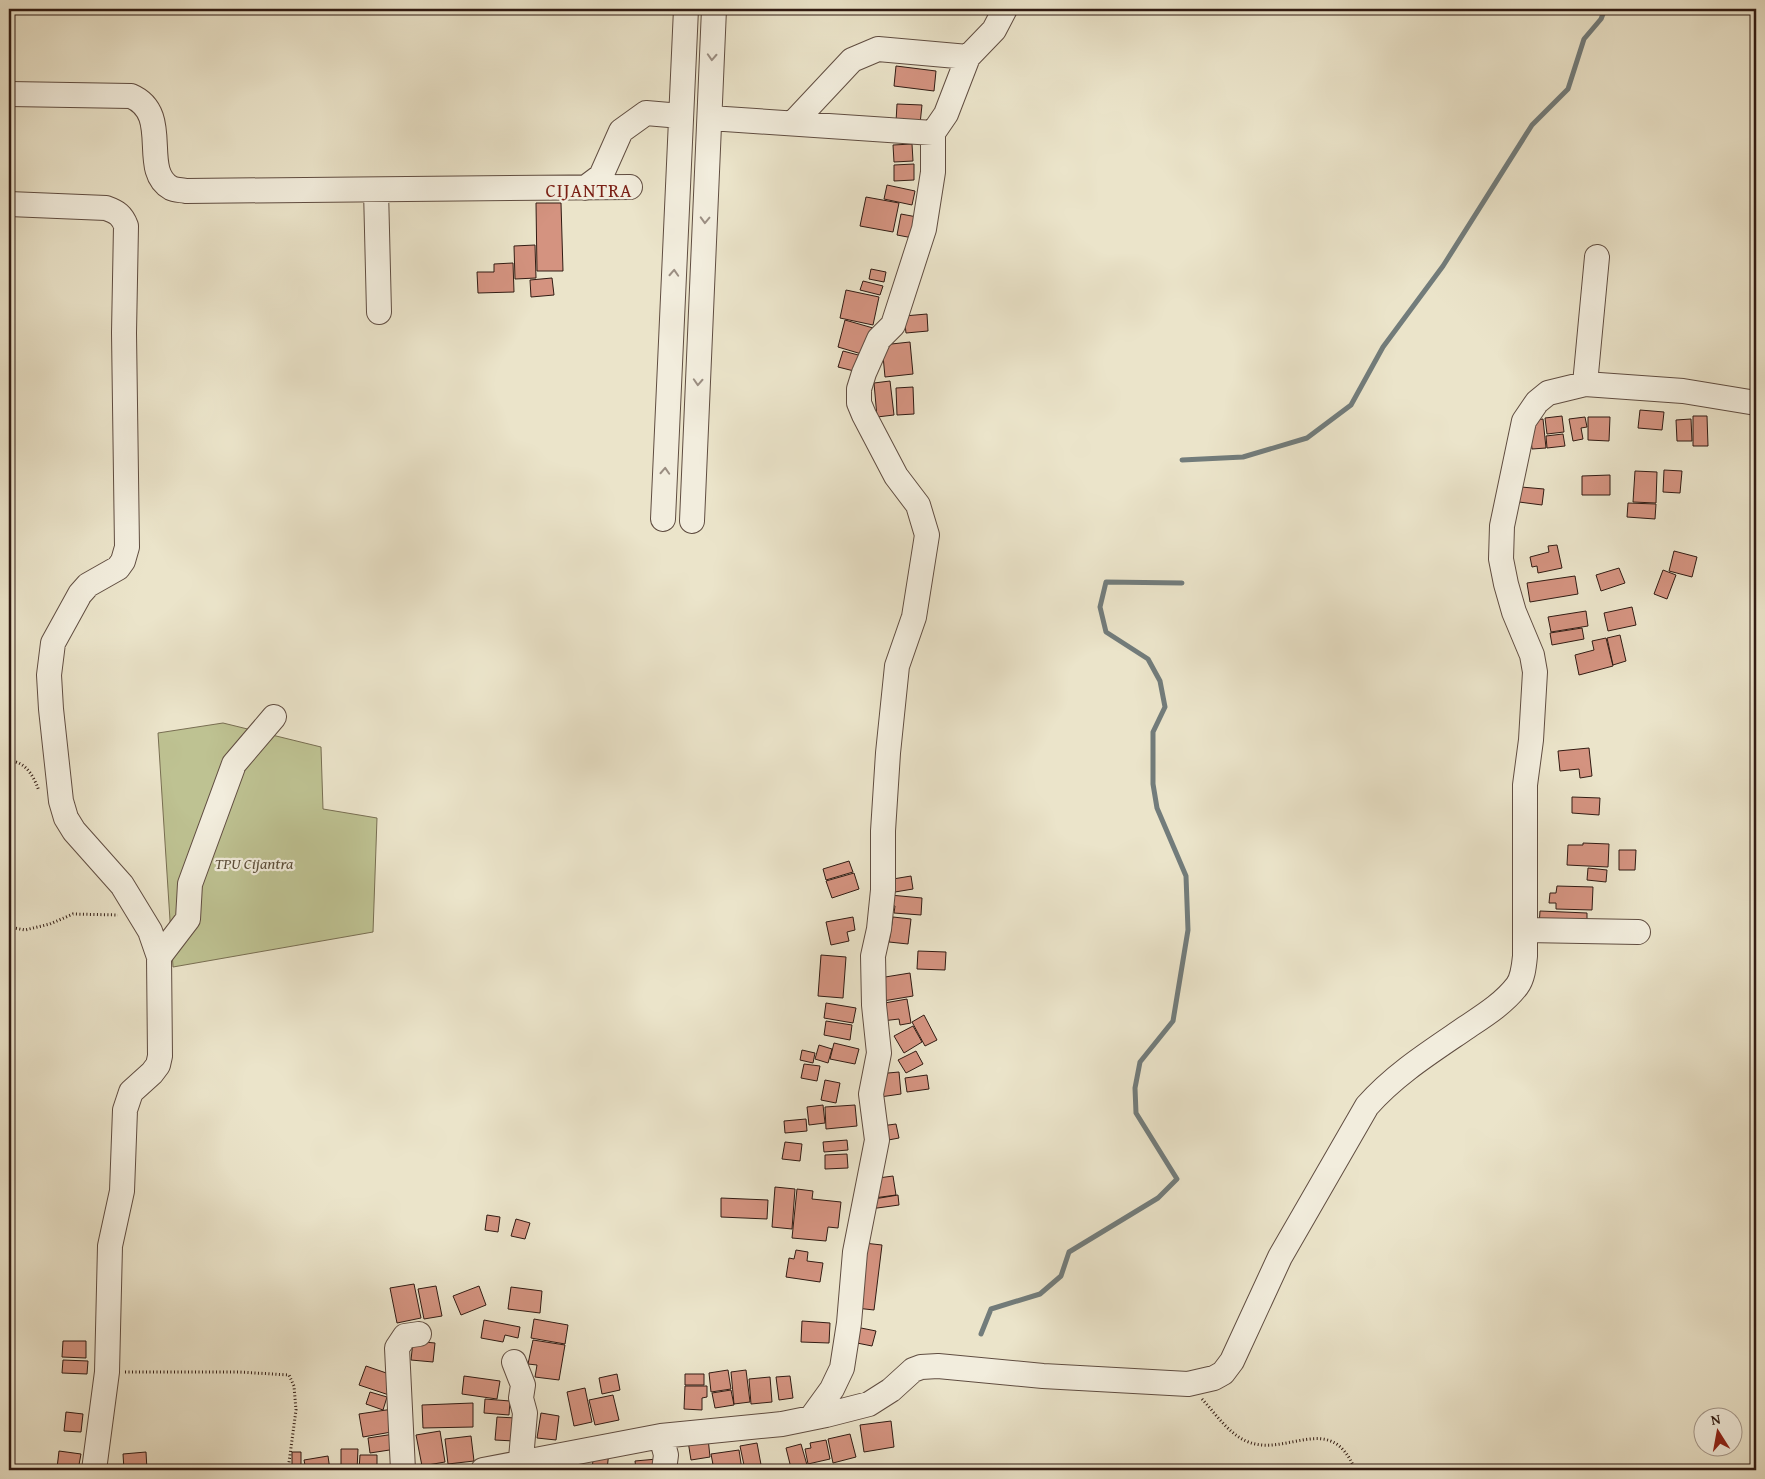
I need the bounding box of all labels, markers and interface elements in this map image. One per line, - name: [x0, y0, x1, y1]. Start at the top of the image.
- one-way arrow: [707, 54, 718, 62]
- district label: CIJANTRA: [545, 176, 633, 204]
- one-way arrow: [700, 216, 710, 224]
- one-way arrow: [669, 269, 679, 276]
- one-way arrow: [692, 378, 703, 386]
- one-way arrow: [660, 466, 670, 474]
- park label: TPU Cijantra: [215, 851, 294, 875]
- north arrow: [1692, 1406, 1742, 1456]
- text: N: [1709, 1408, 1723, 1430]

